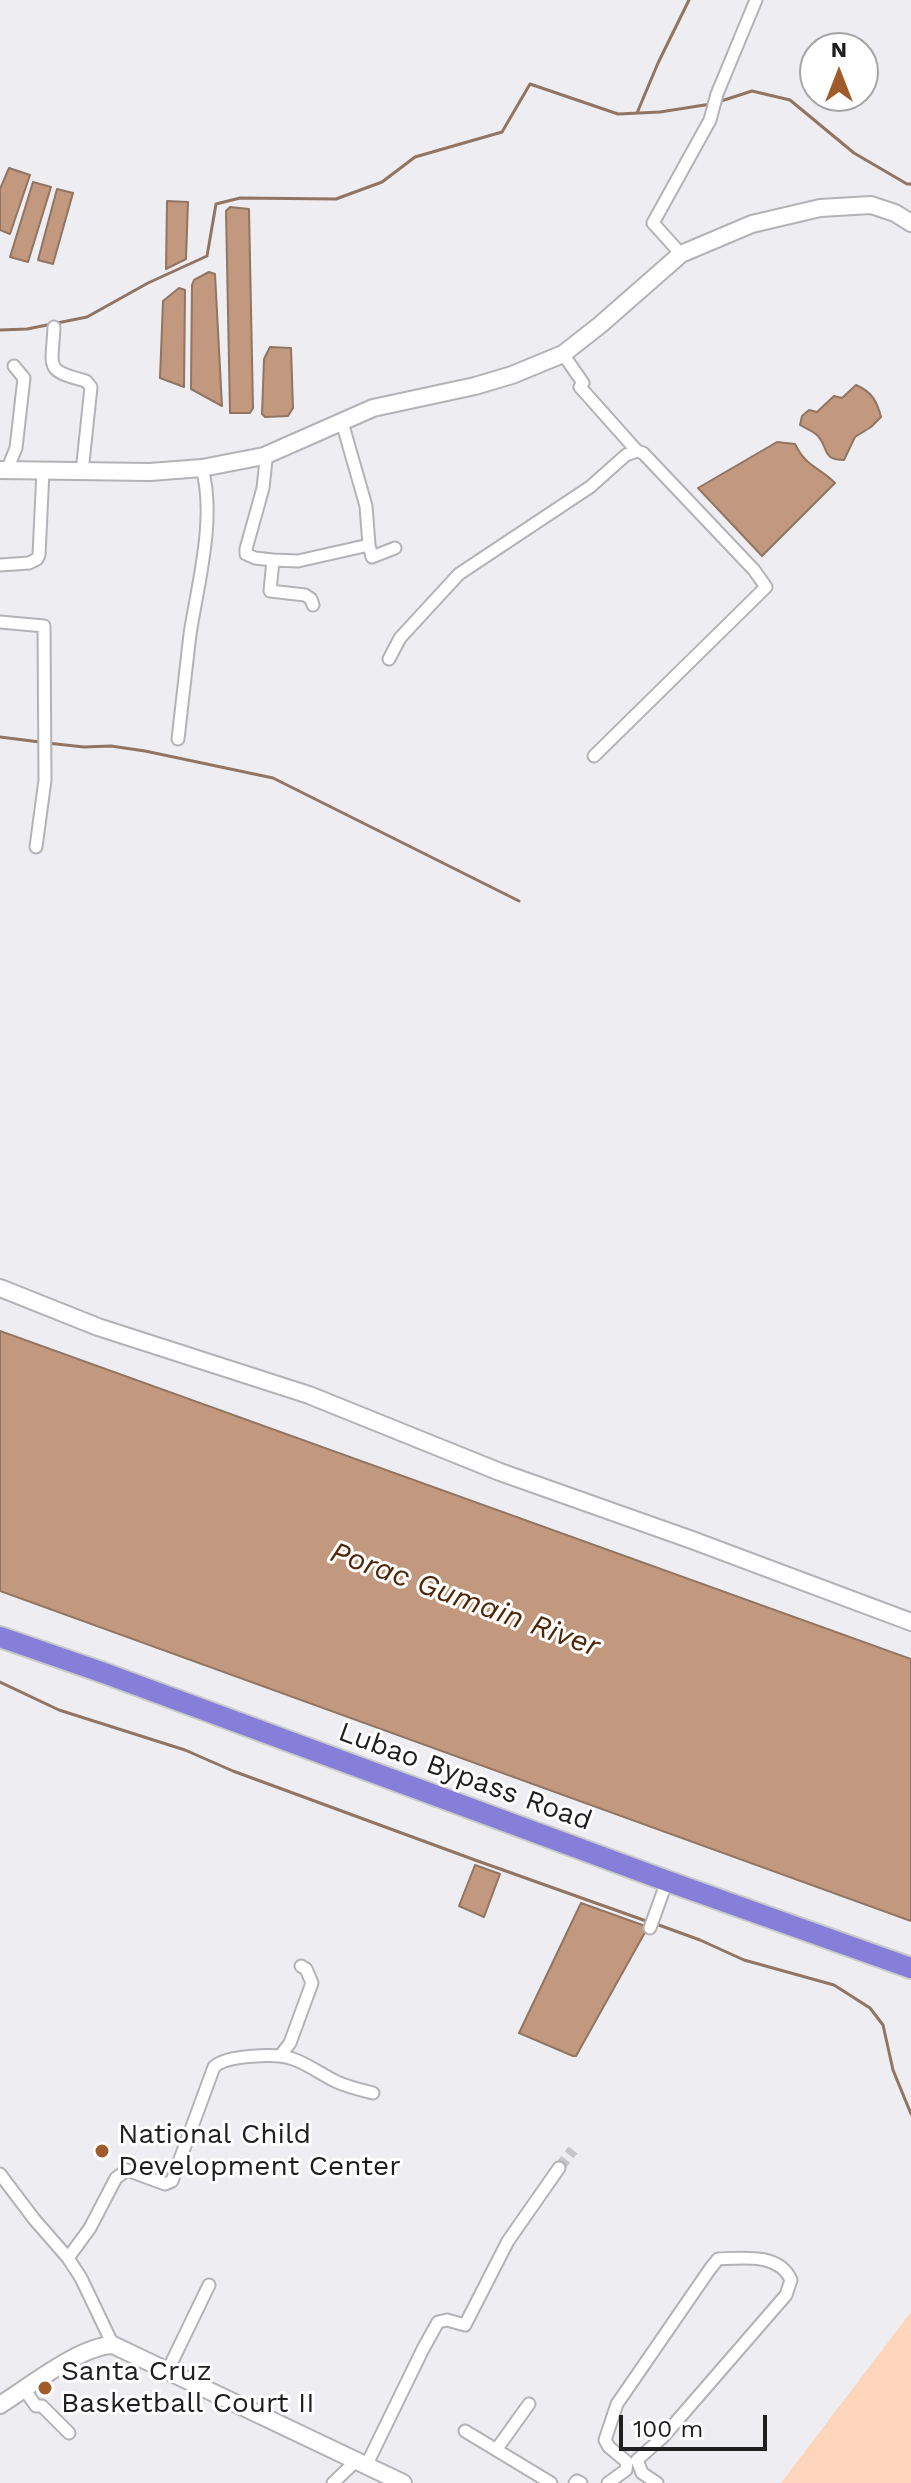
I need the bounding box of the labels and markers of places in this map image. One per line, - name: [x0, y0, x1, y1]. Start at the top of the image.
- place label: National Child Development Center: [118, 2118, 401, 2184]
- marker: National Child Development Center: [93, 2142, 111, 2160]
- place label: Santa Cruz Basketball Court II: [61, 2355, 315, 2421]
- marker: Santa Cruz Basketball Court II: [36, 2379, 54, 2397]

